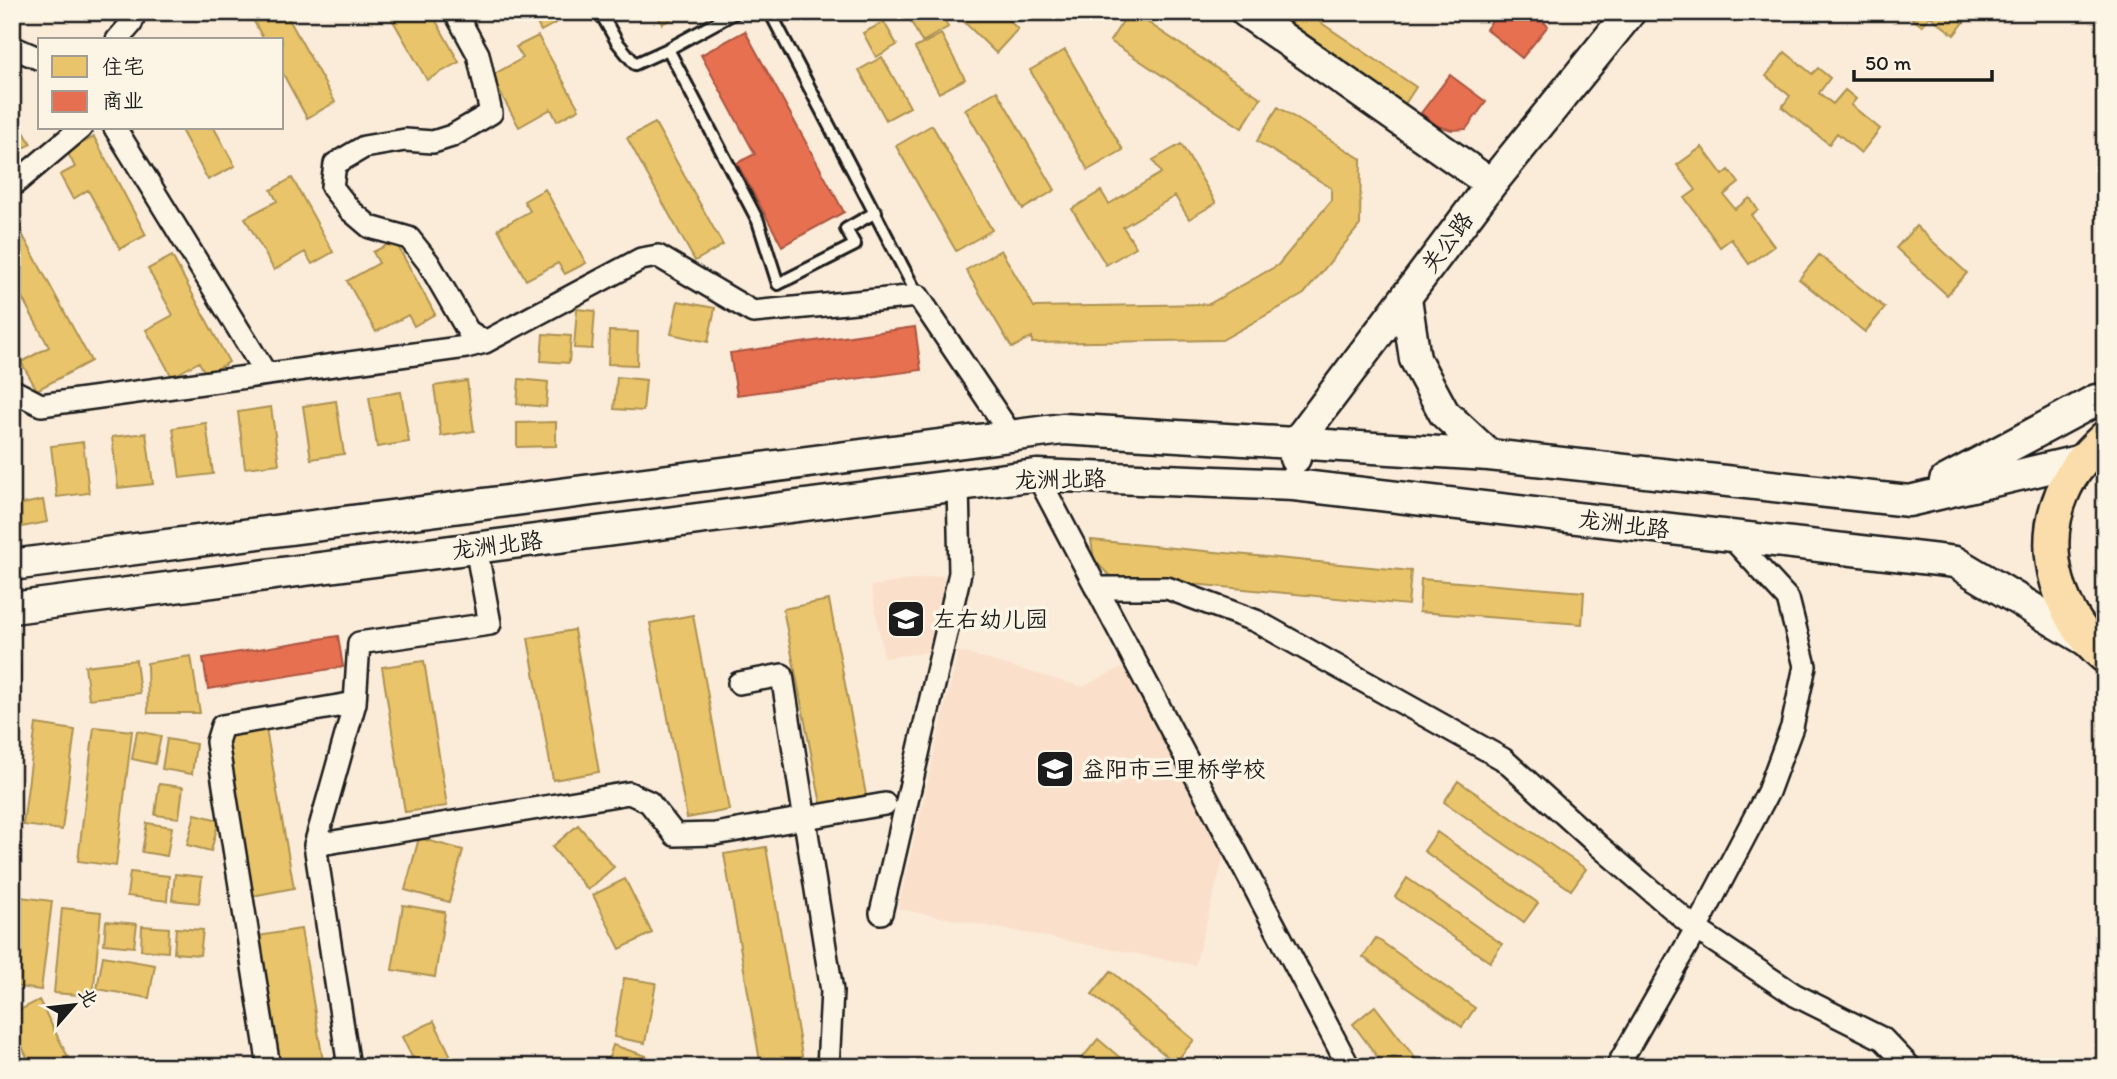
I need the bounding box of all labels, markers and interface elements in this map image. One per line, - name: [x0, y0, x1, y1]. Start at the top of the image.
- legend: [38, 38, 284, 130]
- scale bar: [1854, 38, 1993, 82]
- text: 50 m: [1865, 50, 1912, 75]
- text: 住宅: [102, 54, 144, 79]
- text: 商业: [102, 88, 144, 113]
- street label: 关公路: [1415, 206, 1479, 278]
- street label: 龙洲北路: [1014, 464, 1106, 494]
- street label: 龙洲北路: [1577, 504, 1671, 544]
- street label: 龙洲北路: [450, 525, 544, 565]
- school or university icon: 左右幼儿园: [885, 598, 927, 640]
- place label: 左右幼儿园: [933, 605, 1048, 633]
- school or university icon: 益阳市三里桥学校: [1034, 748, 1076, 790]
- place label: 益阳市三里桥学校: [1082, 755, 1266, 783]
- north arrow: [38, 970, 108, 1040]
- text: 北: [74, 983, 103, 1011]

